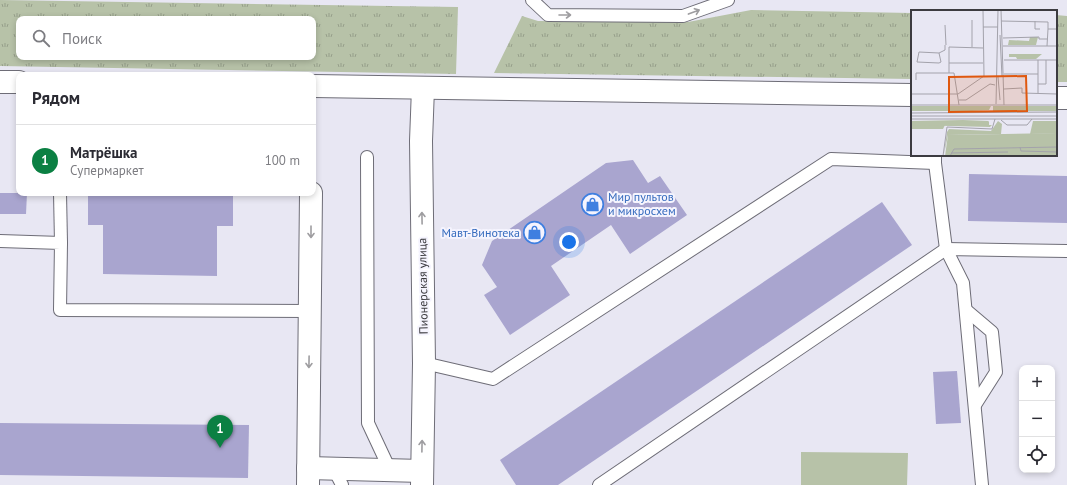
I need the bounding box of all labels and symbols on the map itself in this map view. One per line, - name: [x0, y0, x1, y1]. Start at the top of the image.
- one-way arrow: [688, 8, 701, 15]
- inset map: [911, 10, 1057, 156]
- one-way arrow: [558, 11, 571, 19]
- place label: Мир пультов и микросхем: [608, 189, 676, 218]
- shop icon: Мир пультов и микросхем: [579, 191, 605, 217]
- one-way arrow: [418, 212, 426, 225]
- shop icon: Мавт-Винотека: [522, 220, 548, 246]
- one-way arrow: [307, 225, 315, 238]
- place label: Мавт-Винотека: [441, 225, 520, 240]
- your location: [559, 232, 579, 252]
- street label: Пионерская улица: [414, 238, 431, 334]
- one-way arrow: [306, 355, 313, 368]
- pin: 1: [207, 415, 233, 448]
- one-way arrow: [419, 440, 426, 453]

